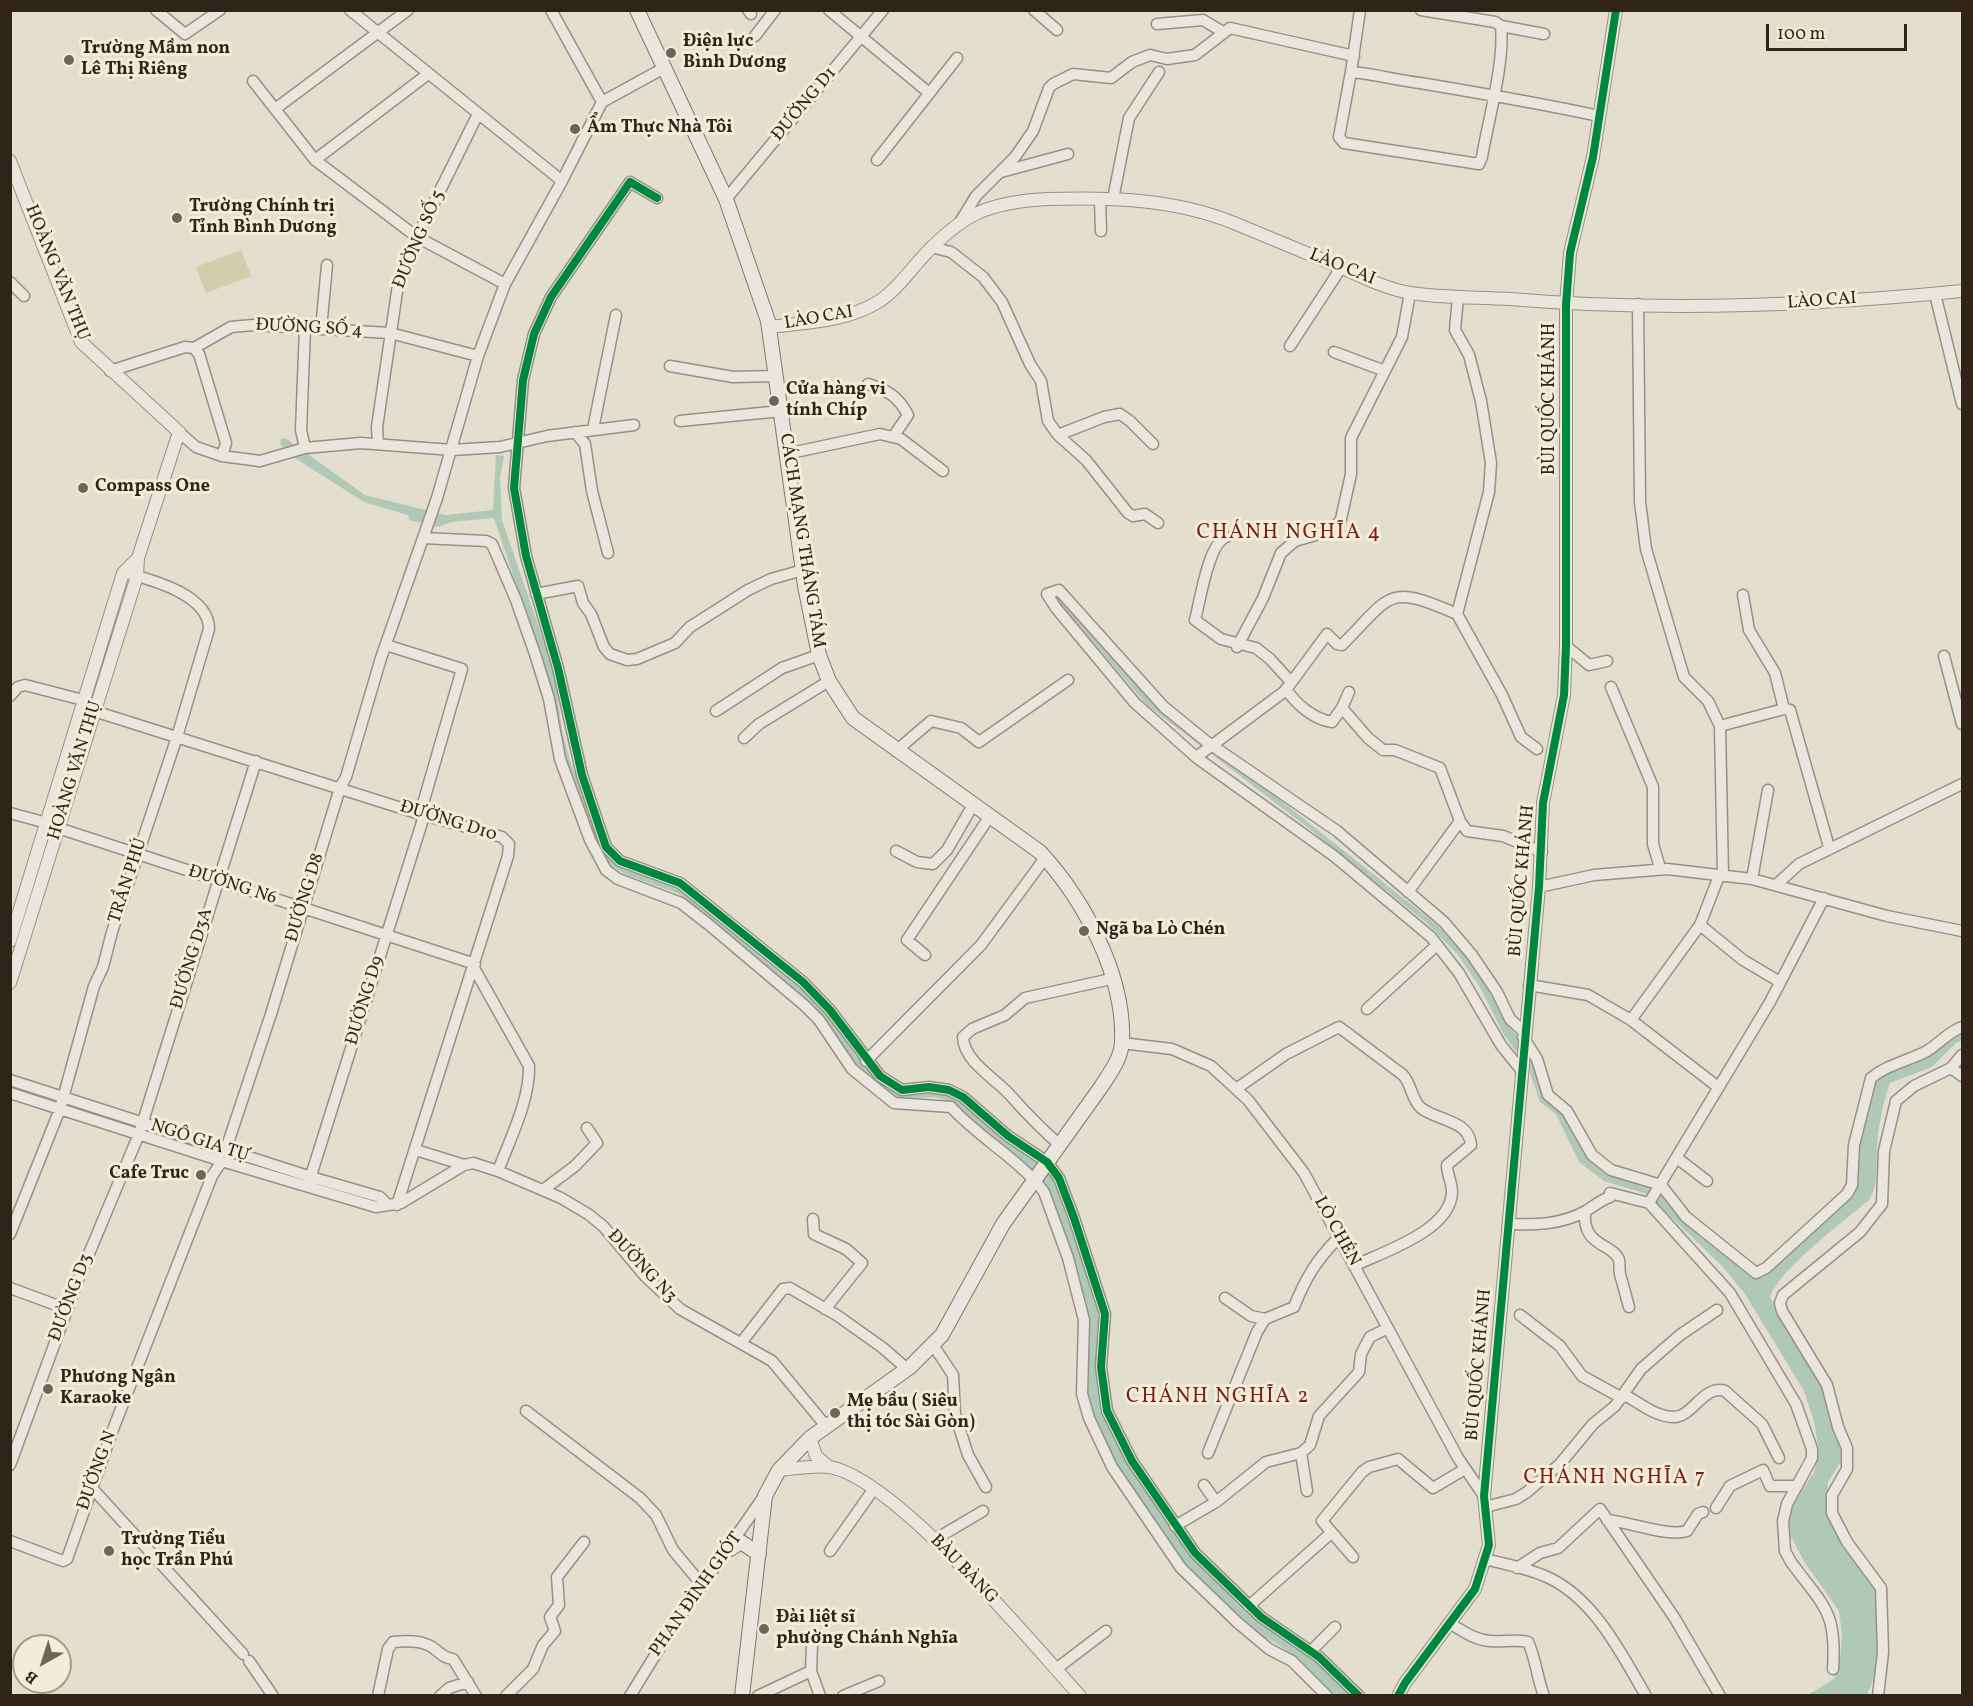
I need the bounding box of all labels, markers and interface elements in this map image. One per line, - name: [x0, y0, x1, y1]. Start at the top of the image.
- scale bar: [1769, 12, 1910, 50]
- text: 100 m: [1777, 22, 1826, 47]
- place label: Điện lực Bình Dương: [683, 32, 786, 74]
- place label: Trường Mầm non Lê Thị Riêng: [81, 39, 230, 82]
- marker: Điện lực Bình Dương: [664, 46, 678, 60]
- marker: Trường Mầm non Lê Thị Riêng: [62, 53, 76, 67]
- street label: ĐƯỜNG D1: [768, 64, 842, 146]
- place label: Ẩm Thực Nhà Tôi: [587, 118, 733, 140]
- marker: Ẩm Thực Nhà Tôi: [568, 122, 582, 136]
- street label: ĐƯỜNG SỐ 5: [390, 187, 450, 293]
- place label: Trường Chính trị Tỉnh Bình Dương: [189, 197, 337, 240]
- street label: HOÀNG VĂN THỤ: [19, 202, 93, 344]
- marker: Trường Chính trị Tỉnh Bình Dương: [170, 211, 184, 225]
- street label: LÀO CAI: [1306, 245, 1378, 291]
- street label: LÀO CAI: [1787, 289, 1857, 315]
- street label: LÀO CAI: [783, 302, 855, 336]
- street label: ĐƯỜNG SỐ 4: [255, 315, 363, 343]
- street label: BÙI QUỐC KHÁNH: [1540, 323, 1562, 475]
- place label: Cửa hàng vi tính Chíp: [786, 380, 886, 422]
- marker: Cửa hàng vi tính Chíp: [767, 394, 781, 408]
- street label: CÁCH MẠNG THÁNG TÁM: [773, 432, 829, 650]
- place label: Compass One: [95, 477, 210, 499]
- marker: Compass One: [76, 481, 90, 495]
- district label: CHÁNH NGHĨA 4: [1196, 521, 1382, 547]
- street label: HOÀNG VĂN THỤ: [45, 699, 107, 843]
- street label: ĐƯỜNG D10: [397, 797, 499, 847]
- street label: BÙI QUỐC KHÁNH: [1506, 804, 1540, 958]
- street label: TRẦN PHÚ: [105, 836, 153, 926]
- street label: ĐƯỜNG D8: [282, 851, 330, 945]
- street label: ĐƯỜNG N6: [185, 861, 279, 911]
- street label: ĐƯỜNG D3A: [167, 906, 219, 1012]
- place label: Ngã ba Lò Chén: [1096, 920, 1225, 942]
- marker: Ngã ba Lò Chén: [1077, 924, 1091, 938]
- street label: ĐƯỜNG D9: [342, 954, 390, 1048]
- street label: NGÔ GIA TỰ: [148, 1116, 252, 1168]
- place label: Cafe Truc: [109, 1164, 189, 1186]
- marker: Cafe Truc: [194, 1168, 208, 1182]
- street label: LÒ CHÉN: [1308, 1193, 1364, 1271]
- street label: ĐƯỜNG N3: [602, 1226, 680, 1308]
- street label: ĐƯỜNG D3: [45, 1251, 99, 1345]
- street label: BÙI QUỐC KHÁNH: [1463, 1288, 1497, 1442]
- place label: Phương Ngân Karaoke: [60, 1368, 176, 1410]
- marker: Phương Ngân Karaoke: [41, 1382, 55, 1396]
- district label: CHÁNH NGHĨA 2: [1126, 1385, 1310, 1411]
- place label: Mẹ bầu ( Siêu thị tóc Sài Gòn): [847, 1392, 975, 1434]
- marker: Mẹ bầu ( Siêu thị tóc Sài Gòn): [828, 1406, 842, 1420]
- street label: ĐƯỜNG N: [74, 1428, 122, 1514]
- district label: CHÁNH NGHĨA 7: [1524, 1466, 1706, 1492]
- street label: PHAN ĐÌNH GIÓT: [646, 1529, 748, 1661]
- place label: Trường Tiểu học Trần Phú: [121, 1530, 233, 1572]
- street label: BÀU BÀNG: [925, 1531, 1001, 1609]
- marker: Trường Tiểu học Trần Phú: [102, 1544, 116, 1558]
- place label: Đài liệt sĩ phường Chánh Nghĩa: [776, 1608, 958, 1650]
- marker: Đài liệt sĩ phường Chánh Nghĩa: [757, 1622, 771, 1636]
- north arrow: [12, 1634, 72, 1694]
- text: B: [21, 1665, 43, 1688]

